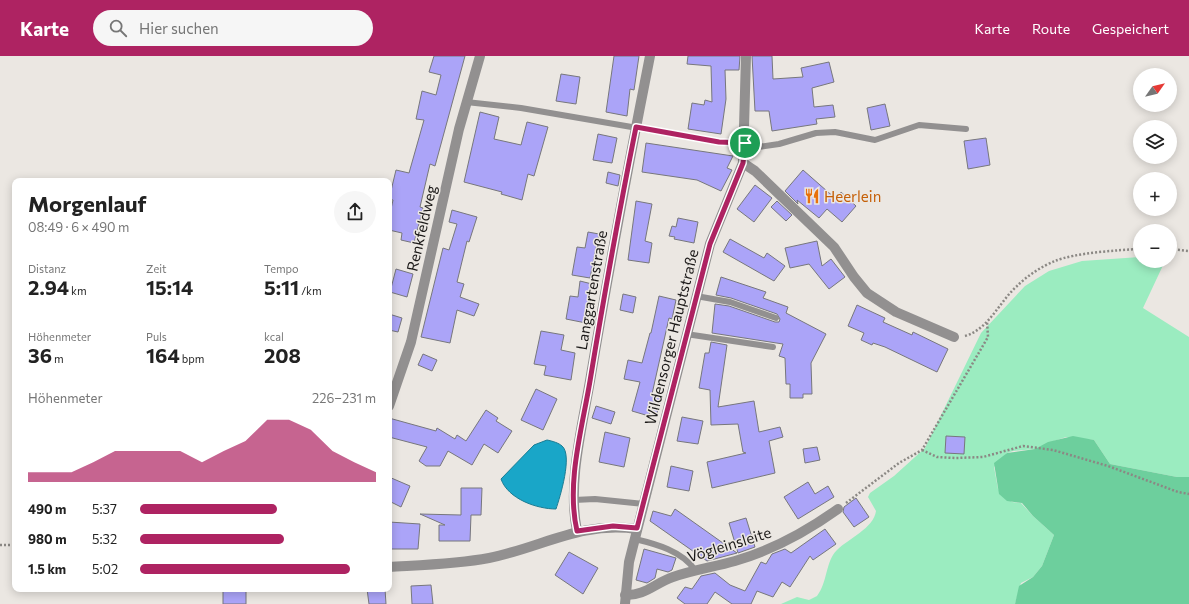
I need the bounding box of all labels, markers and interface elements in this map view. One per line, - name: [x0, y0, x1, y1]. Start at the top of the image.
- search box: [93, 10, 373, 46]
- text: Karte: [20, 17, 69, 40]
- icon: search: [107, 17, 129, 39]
- text: Hier suchen: [139, 19, 219, 37]
- text: Karte: [975, 20, 1010, 37]
- text: Route: [1032, 20, 1070, 37]
- text: Gespeichert: [1092, 20, 1169, 37]
- north arrow: [1133, 68, 1177, 112]
- map controls: [1133, 68, 1177, 268]
- button: layers: [1133, 120, 1177, 164]
- pin: [728, 126, 762, 160]
- icon: arrive: [734, 132, 756, 154]
- button: +: [1133, 172, 1177, 216]
- street label: Renkfeldweg: [402, 183, 440, 273]
- restaurant icon: Heerlein: [803, 187, 821, 205]
- place label: Heerlein: [824, 187, 881, 205]
- text: Morgenlauf: [28, 190, 147, 217]
- button: share: [334, 191, 376, 233]
- text: 08:49 · 6 × 490 m: [28, 219, 129, 235]
- button: −: [1133, 224, 1177, 268]
- street label: Langgartenstraße: [572, 229, 610, 351]
- street label: Wildensorger Hauptstraße: [640, 247, 702, 427]
- text: Distanz: [28, 262, 66, 275]
- text: Zeit: [146, 262, 167, 275]
- text: Tempo: [264, 262, 299, 275]
- text: 2.94: [28, 275, 69, 299]
- text: 15:14: [146, 275, 193, 299]
- text: 5:11: [264, 275, 299, 299]
- text: km: [69, 284, 87, 297]
- text: /km: [299, 284, 322, 297]
- text: Höhenmeter: [28, 330, 91, 343]
- text: Puls: [146, 330, 167, 343]
- text: kcal: [264, 330, 284, 343]
- text: 36: [28, 343, 52, 367]
- text: 164: [146, 343, 180, 367]
- text: 208: [264, 343, 301, 367]
- text: m: [52, 352, 64, 365]
- text: bpm: [180, 352, 204, 365]
- text: Höhenmeter: [28, 390, 103, 406]
- text: 226–231 m: [312, 390, 376, 406]
- text: 490 m: [28, 501, 66, 517]
- text: 5:37: [92, 501, 117, 517]
- street label: Vögleinsleite: [685, 523, 773, 565]
- text: 980 m: [28, 531, 67, 547]
- text: 5:32: [92, 531, 117, 547]
- text: 1.5 km: [28, 561, 66, 577]
- text: 5:02: [92, 561, 118, 577]

